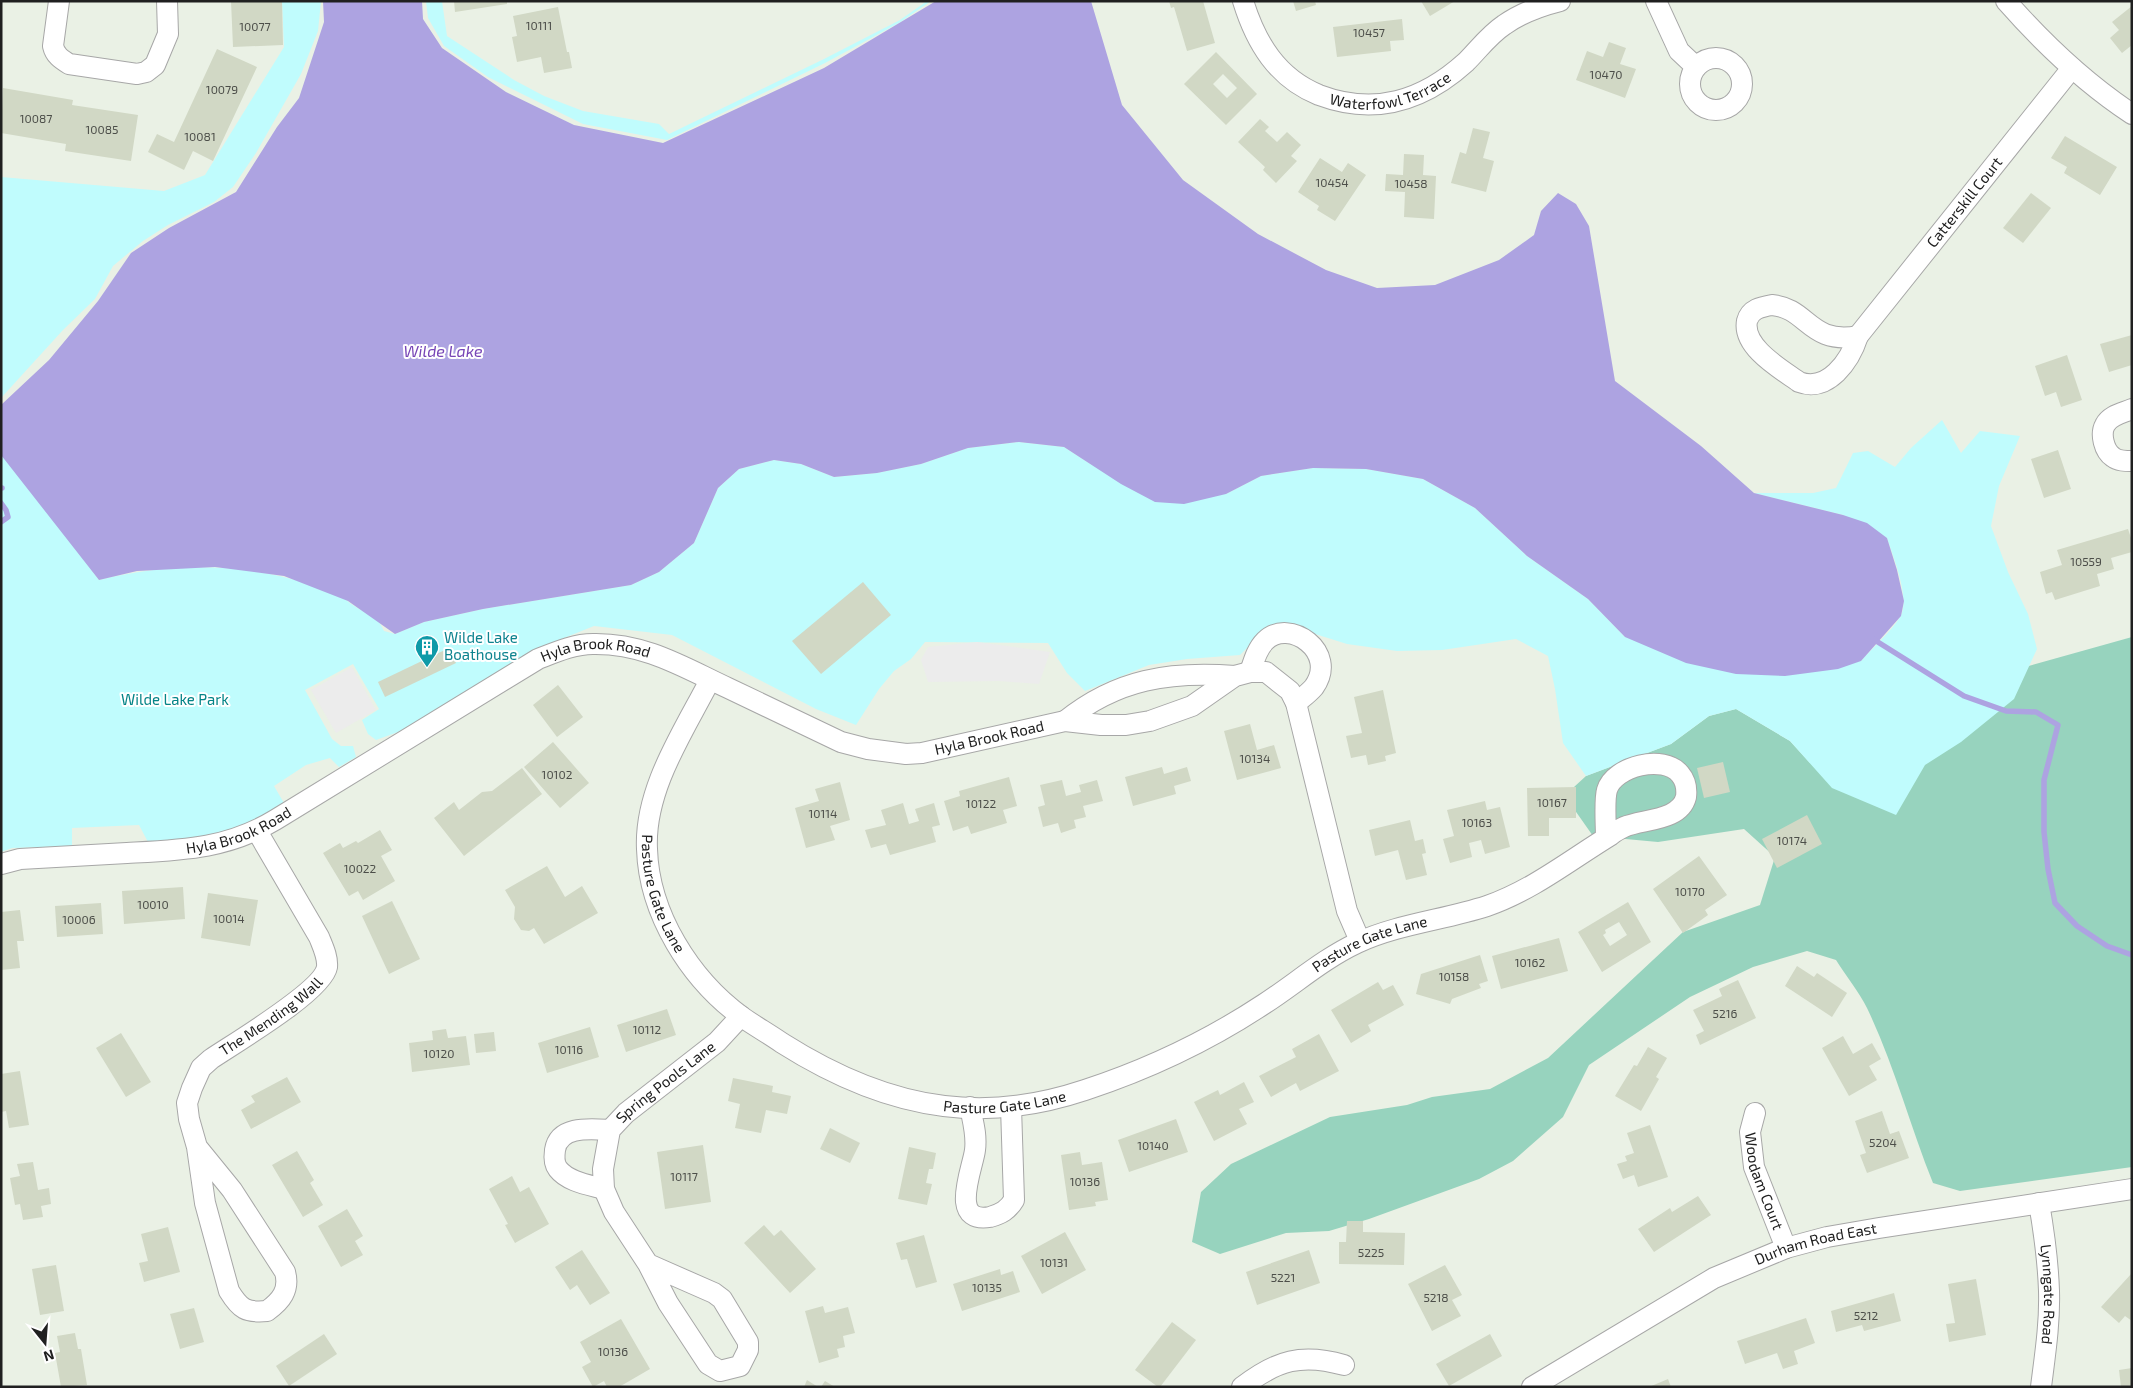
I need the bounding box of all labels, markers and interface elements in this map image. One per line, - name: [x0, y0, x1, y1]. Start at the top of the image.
- house number: 10111: [526, 18, 552, 32]
- house number: 10077: [239, 19, 271, 33]
- house number: 10457: [1353, 25, 1385, 39]
- house number: 10470: [1590, 67, 1622, 81]
- street label: Waterfowl Terrace: [1328, 68, 1454, 113]
- house number: 10079: [206, 82, 238, 96]
- house number: 10087: [20, 111, 52, 125]
- house number: 10085: [86, 122, 118, 136]
- house number: 10081: [184, 129, 216, 143]
- street label: Catterskill Court: [1922, 153, 2006, 251]
- house number: 10454: [1315, 175, 1349, 189]
- house number: 10458: [1394, 176, 1428, 190]
- water label: Wilde Lake: [403, 341, 483, 360]
- house number: 10559: [2070, 554, 2102, 568]
- place label: Wilde Lake Boathouse: [444, 628, 518, 663]
- building icon: Wilde Lake Boathouse: [414, 634, 440, 668]
- street label: Hyla Brook Road: [538, 634, 653, 665]
- park label: Wilde Lake Park: [121, 690, 229, 708]
- street label: Hyla Brook Road: [933, 716, 1046, 758]
- house number: 10134: [1240, 751, 1270, 765]
- house number: 10102: [542, 767, 573, 781]
- house number: 10167: [1537, 795, 1567, 809]
- house number: 10122: [966, 796, 996, 810]
- street label: Hyla Brook Road: [185, 802, 294, 857]
- house number: 10114: [809, 806, 837, 820]
- house number: 10163: [1462, 815, 1492, 829]
- house number: 10174: [1777, 833, 1807, 847]
- street label: Pasture Gate Lane: [639, 834, 689, 956]
- house number: 10022: [344, 861, 377, 875]
- house number: 10170: [1675, 884, 1705, 898]
- house number: 10010: [137, 897, 169, 911]
- house number: 10014: [213, 911, 245, 925]
- house number: 10006: [62, 912, 96, 926]
- street label: Pasture Gate Lane: [1308, 912, 1429, 975]
- house number: 10162: [1515, 955, 1545, 969]
- house number: 10158: [1439, 969, 1469, 983]
- street label: The Mending Wall: [216, 973, 326, 1059]
- house number: 5216: [1713, 1006, 1738, 1020]
- house number: 10112: [633, 1022, 661, 1036]
- street label: Spring Pools Lane: [612, 1037, 718, 1126]
- house number: 10116: [555, 1042, 583, 1056]
- house number: 10120: [424, 1046, 454, 1060]
- street label: Pasture Gate Lane: [942, 1086, 1068, 1116]
- street label: Woodam Court: [1742, 1131, 1788, 1233]
- house number: 5204: [1869, 1135, 1897, 1149]
- house number: 10140: [1137, 1138, 1169, 1152]
- house number: 10117: [670, 1169, 698, 1183]
- house number: 10136: [1070, 1174, 1100, 1188]
- street label: Durham Road East: [1752, 1219, 1878, 1268]
- street label: Lynngate Road: [2037, 1243, 2059, 1345]
- house number: 5225: [1358, 1245, 1384, 1259]
- house number: 10131: [1040, 1255, 1068, 1269]
- house number: 5221: [1271, 1270, 1295, 1284]
- house number: 10135: [972, 1280, 1002, 1294]
- house number: 5218: [1423, 1290, 1449, 1304]
- house number: 5212: [1854, 1308, 1879, 1322]
- north arrow: [20, 1318, 70, 1368]
- house number: 10136: [598, 1344, 628, 1358]
- text: N: [42, 1346, 56, 1366]

